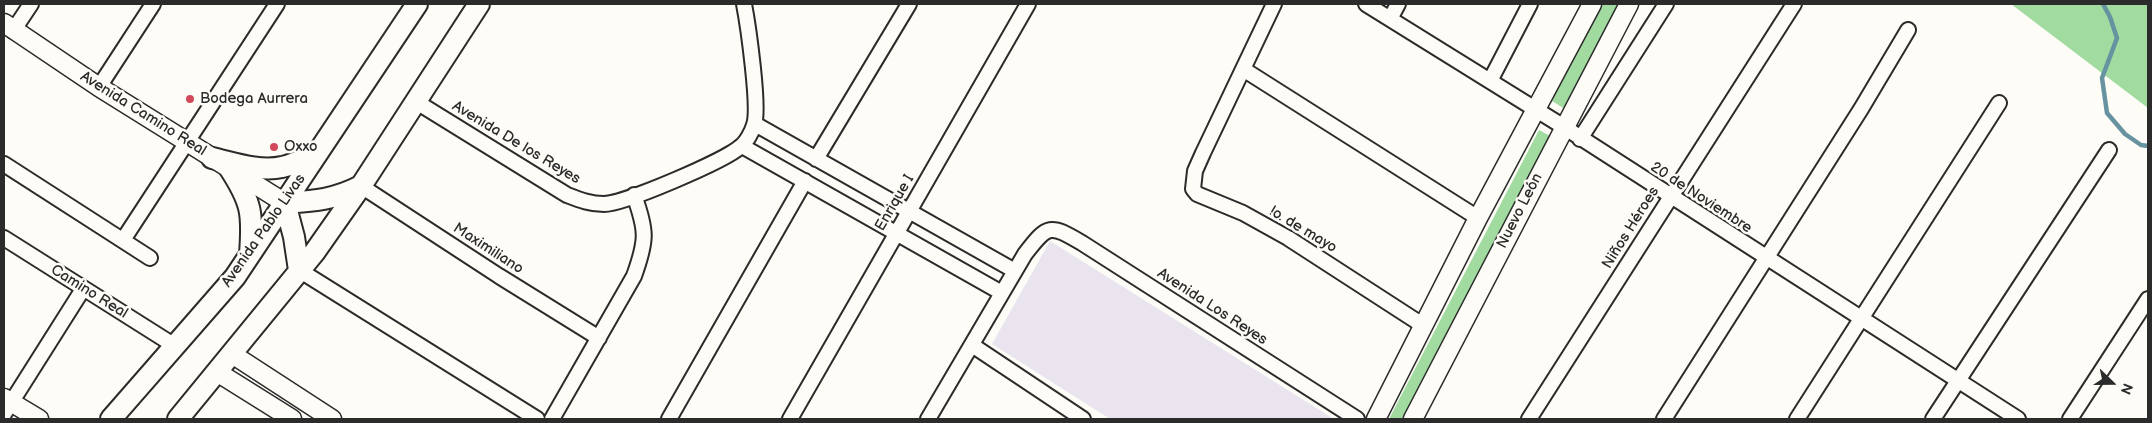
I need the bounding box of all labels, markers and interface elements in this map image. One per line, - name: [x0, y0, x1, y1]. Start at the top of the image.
- street label: Avenida Camino Real: [77, 68, 209, 160]
- place label: Bodega Aurrera: [200, 90, 308, 108]
- marker: Bodega Aurrera: [184, 93, 196, 105]
- street label: Avenida De los Reyes: [449, 98, 583, 188]
- place label: Oxxo: [284, 138, 318, 156]
- marker: Oxxo: [268, 141, 280, 153]
- street label: 20 de Noviembre: [1647, 158, 1755, 238]
- street label: Nuevo León: [1493, 170, 1547, 252]
- street label: Avenida Pablo Livas: [218, 171, 310, 291]
- street label: Enrique I: [872, 172, 918, 234]
- street label: Niños Héroes: [1599, 184, 1663, 272]
- street label: !o. de mayo: [1266, 203, 1340, 257]
- street label: Maximiliano: [449, 220, 527, 278]
- street label: Camino Real: [47, 261, 131, 323]
- street label: Avenida Los Reyes: [1154, 265, 1270, 349]
- north arrow: [2087, 358, 2137, 408]
- text: N: [2117, 381, 2136, 397]

